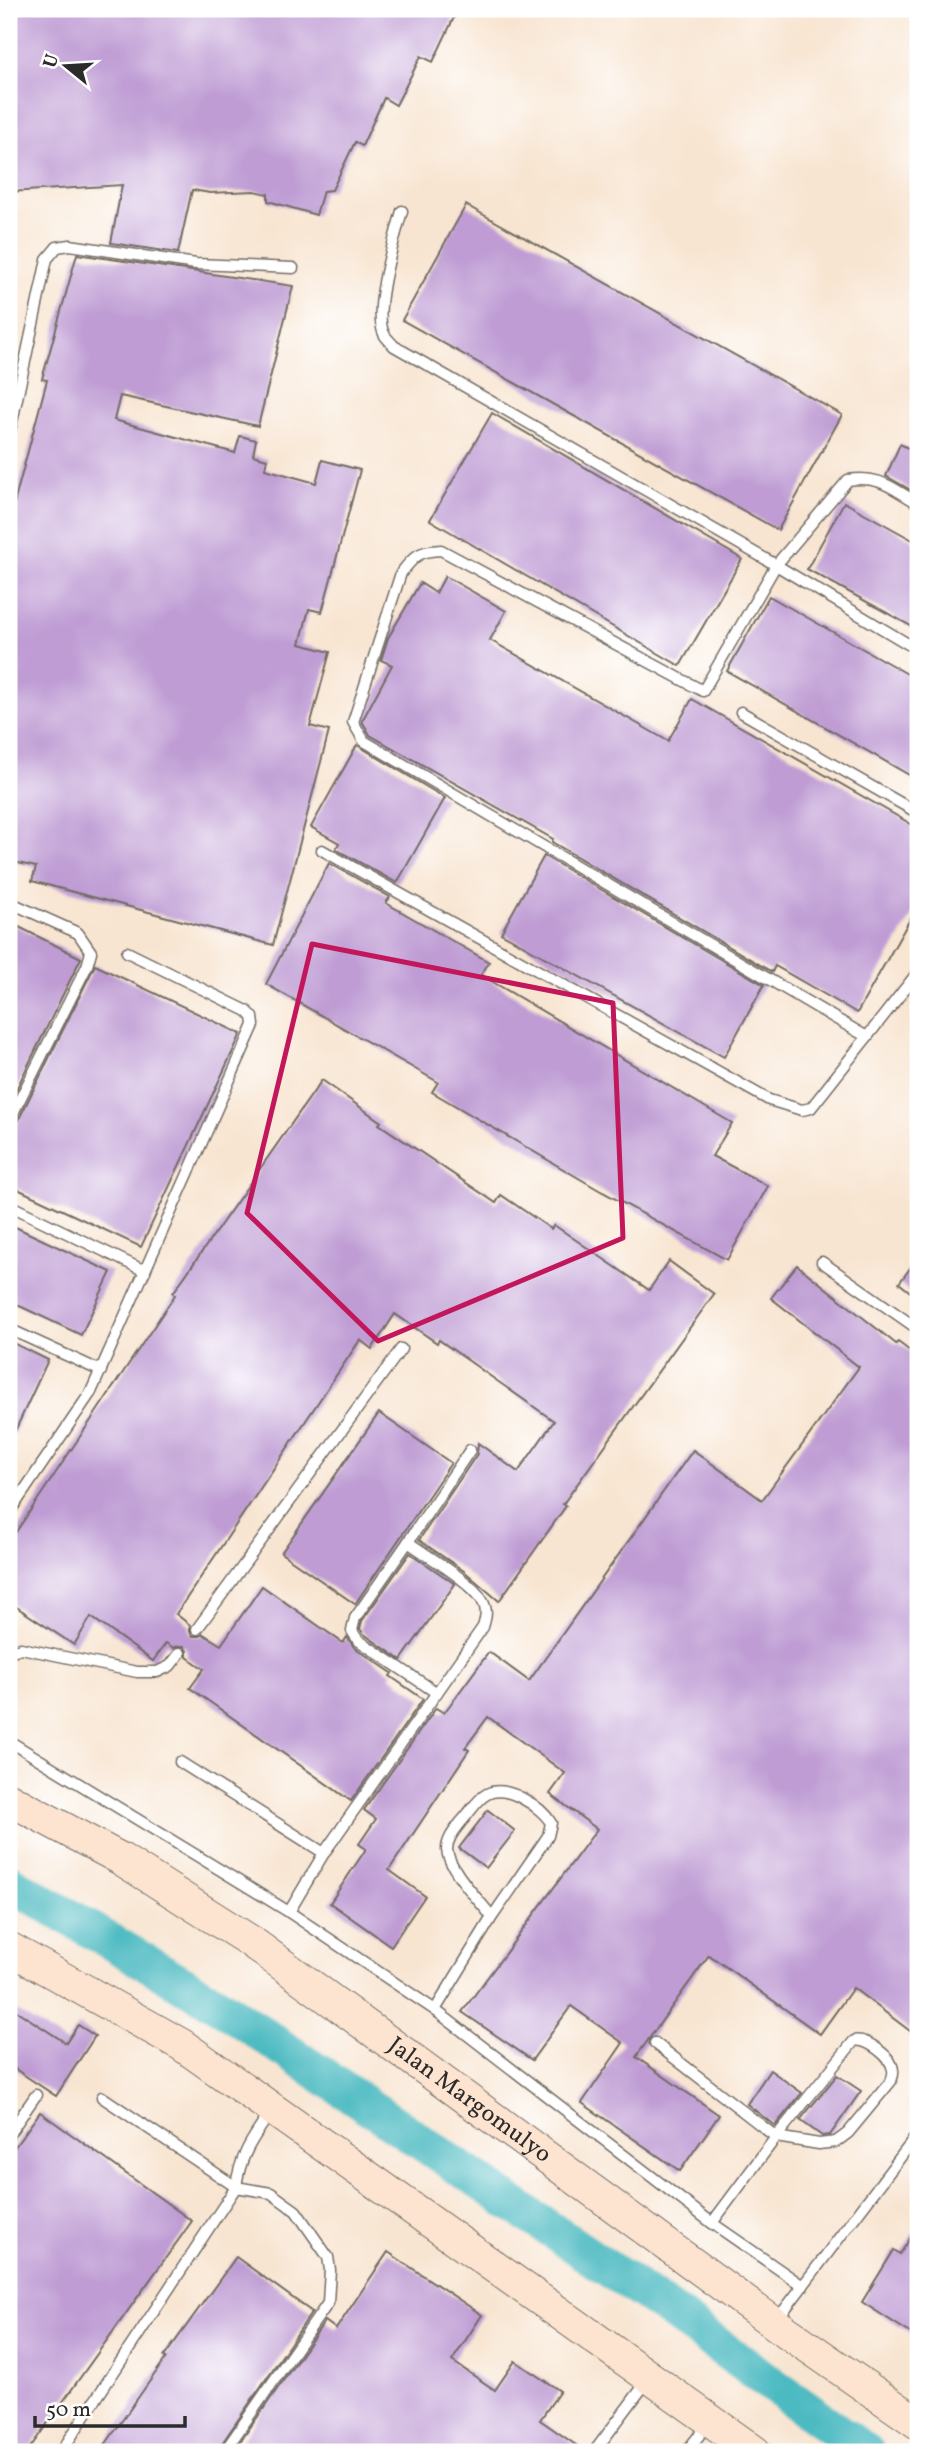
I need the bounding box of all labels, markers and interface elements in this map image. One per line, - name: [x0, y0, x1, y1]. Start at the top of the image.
- north arrow: [32, 32, 102, 102]
- text: U: [37, 51, 66, 72]
- street label: Jalan Margomulyo: [380, 2029, 558, 2172]
- scale bar: [35, 2384, 186, 2428]
- text: 50 m: [46, 2396, 91, 2425]

